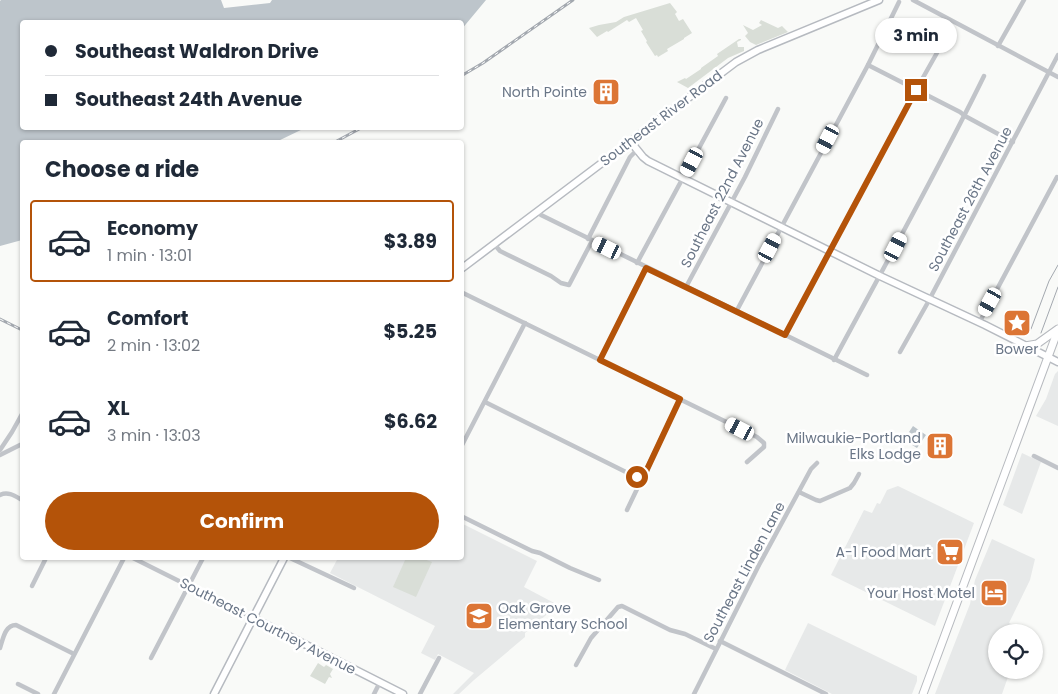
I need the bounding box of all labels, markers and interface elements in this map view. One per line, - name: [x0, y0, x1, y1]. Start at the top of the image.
- callout: 3 min: [875, 18, 957, 52]
- text: 3 min: [893, 24, 939, 47]
- text: Southeast Waldron Drive: [75, 38, 319, 65]
- street label: Southeast River Road: [596, 65, 726, 171]
- building icon: North Pointe: [591, 77, 621, 107]
- route end: [905, 79, 927, 101]
- place label: North Pointe: [502, 82, 587, 102]
- text: Southeast 24th Avenue: [75, 86, 302, 113]
- street label: Southeast 22nd Avenue: [676, 115, 769, 271]
- car: [814, 122, 841, 156]
- street label: Southeast 26th Avenue: [923, 123, 1017, 275]
- car: [678, 145, 705, 179]
- text: Choose a ride: [45, 154, 199, 185]
- text: Economy: [107, 215, 198, 242]
- icon: car: [47, 219, 92, 264]
- text: $3.89: [384, 228, 437, 255]
- car: [882, 230, 909, 264]
- car: [756, 231, 783, 265]
- car: [590, 235, 623, 261]
- text: 1 min · 13:01: [107, 244, 192, 267]
- car: [976, 285, 1003, 319]
- text: Comfort: [107, 305, 189, 332]
- place icon: Bower: [1002, 308, 1032, 338]
- icon: car: [47, 309, 92, 354]
- text: $5.25: [384, 318, 437, 345]
- text: 2 min · 13:02: [107, 334, 200, 357]
- place label: Bower: [996, 339, 1038, 359]
- text: XL: [107, 395, 130, 422]
- icon: car: [47, 399, 92, 444]
- text: $6.62: [384, 408, 437, 435]
- car: [723, 416, 756, 442]
- text: 3 min · 13:03: [107, 424, 201, 447]
- place label: Milwaukie-Portland Elks Lodge: [786, 428, 921, 464]
- building icon: Milwaukie-Portland Elks Lodge: [925, 431, 955, 461]
- route start: [626, 466, 648, 488]
- button: Confirm: [45, 492, 439, 550]
- street label: Southeast Linden Lane: [698, 498, 790, 646]
- supermarket icon: A-1 Food Mart: [935, 537, 965, 567]
- place label: A-1 Food Mart: [836, 542, 931, 562]
- street label: Southeast Courtney Avenue: [176, 573, 360, 679]
- hotel icon: Your Host Motel: [979, 578, 1009, 608]
- place label: Your Host Motel: [867, 583, 975, 603]
- place label: Oak Grove Elementary School: [498, 598, 628, 634]
- school or university icon: Oak Grove Elementary School: [464, 601, 494, 631]
- map controls: [988, 624, 1043, 679]
- button: locate: [988, 624, 1043, 679]

